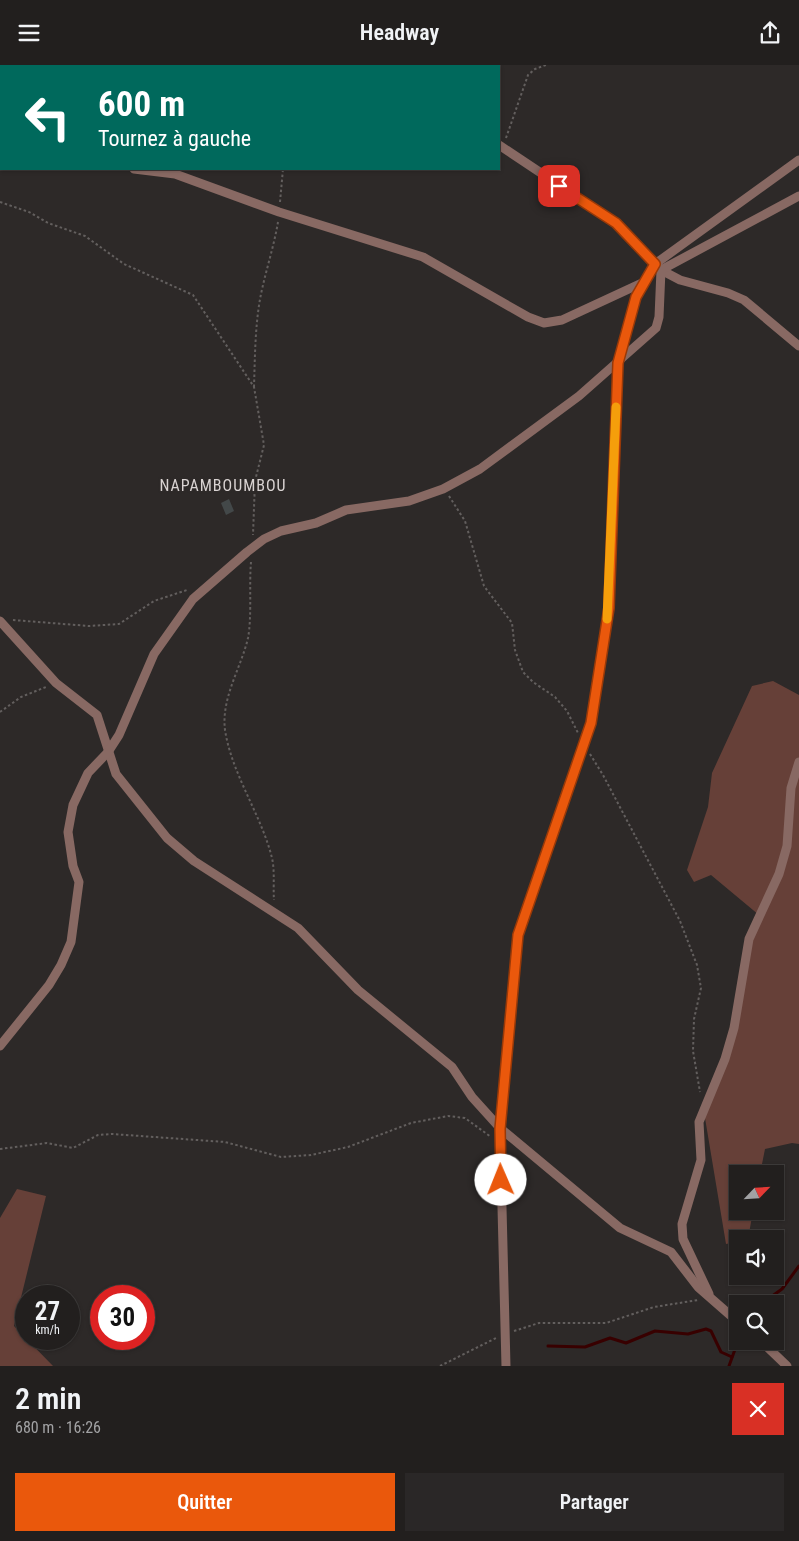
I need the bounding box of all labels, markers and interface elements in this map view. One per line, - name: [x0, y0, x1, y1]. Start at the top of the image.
- icon: menu: [15, 19, 43, 47]
- icon: share: [756, 19, 784, 47]
- text: Headway: [360, 20, 439, 45]
- text: 600 m: [98, 84, 185, 125]
- icon: left: [15, 85, 80, 150]
- text: Tournez à gauche: [98, 126, 251, 151]
- pin: [538, 165, 580, 207]
- icon: arrive: [545, 172, 573, 200]
- district label: NAPAMBOUMBOU: [159, 476, 287, 495]
- position arrow: [474, 1153, 526, 1205]
- north arrow: [729, 1165, 784, 1220]
- map controls: [729, 1165, 784, 1350]
- button: sound: [729, 1230, 784, 1285]
- speed limit sign: 30: [90, 1285, 155, 1350]
- button: search: [729, 1295, 784, 1350]
- text: 27: [35, 1297, 60, 1326]
- text: km/h: [35, 1323, 60, 1337]
- text: 2 min: [15, 1381, 81, 1416]
- button: close: [732, 1383, 784, 1435]
- text: 680 m · 16:26: [15, 1418, 101, 1437]
- button: Quitter: [15, 1473, 395, 1531]
- button: Partager: [405, 1473, 784, 1531]

